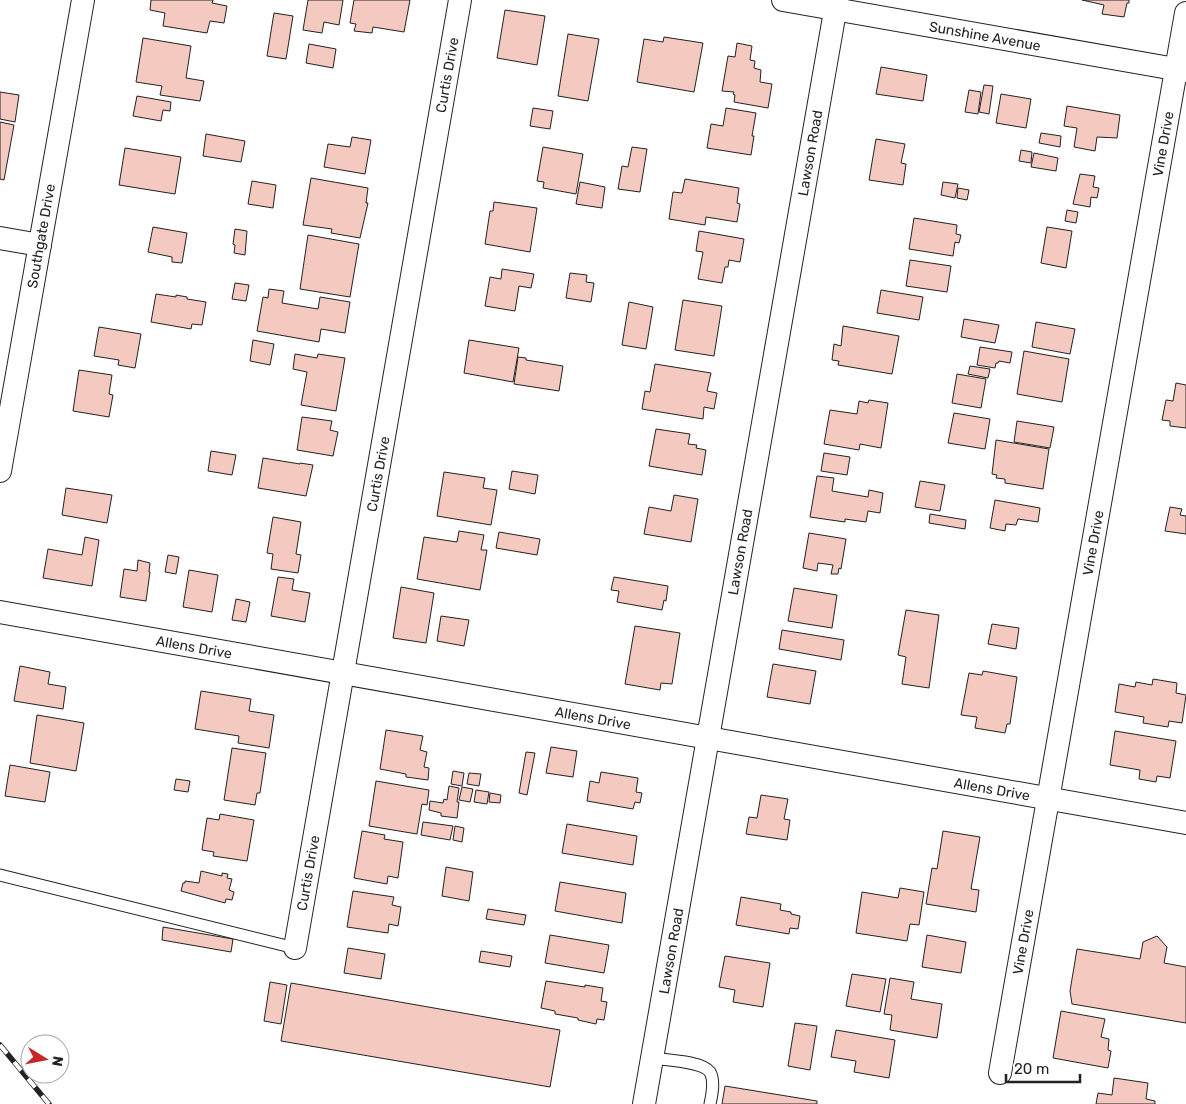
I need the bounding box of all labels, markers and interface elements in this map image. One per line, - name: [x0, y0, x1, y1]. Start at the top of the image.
- street label: Sunshine Avenue: [928, 18, 1042, 55]
- street label: Curtis Drive: [433, 36, 463, 114]
- street label: Lawson Road: [795, 109, 826, 197]
- street label: Vine Drive: [1149, 110, 1178, 178]
- street label: Southgate Drive: [24, 182, 59, 290]
- street label: Curtis Drive: [364, 435, 394, 513]
- street label: Lawson Road: [725, 508, 756, 596]
- street label: Vine Drive: [1079, 509, 1108, 577]
- street label: Allens Drive: [155, 632, 233, 663]
- street label: Allens Drive: [554, 703, 632, 734]
- street label: Allens Drive: [953, 774, 1031, 805]
- street label: Curtis Drive: [294, 834, 324, 912]
- street label: Lawson Road: [656, 907, 687, 995]
- street label: Vine Drive: [1009, 908, 1038, 976]
- north arrow: [20, 1034, 70, 1084]
- scale bar: [1006, 1052, 1080, 1084]
- text: N: [48, 1055, 67, 1068]
- text: 20 m: [1014, 1060, 1049, 1078]

